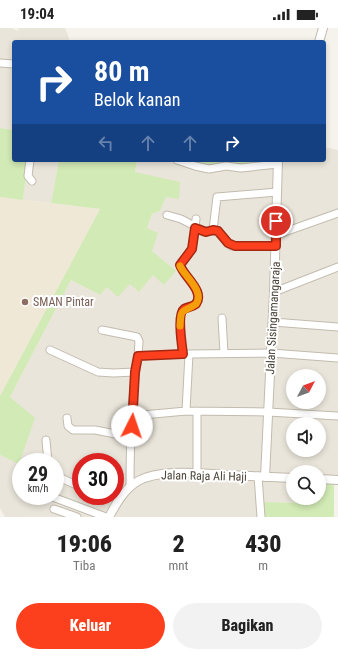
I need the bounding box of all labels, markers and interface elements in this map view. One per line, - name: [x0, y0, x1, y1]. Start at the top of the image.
- text: 19:04: [20, 5, 54, 23]
- text: 80 m: [94, 55, 150, 88]
- icon: right: [28, 56, 80, 108]
- text: Belok kanan: [94, 89, 180, 110]
- icon: left: [95, 132, 117, 154]
- icon: ahead: [137, 132, 159, 154]
- icon: ahead: [179, 132, 201, 154]
- icon: right: [221, 132, 243, 154]
- pin: [259, 204, 293, 238]
- icon: arrive: [265, 210, 287, 232]
- street label: Jalan Sisingamangaraja: [263, 261, 283, 375]
- place label: SMAN Pintar: [33, 295, 94, 309]
- marker: SMAN Pintar: [20, 297, 30, 307]
- north arrow: [286, 369, 326, 409]
- map controls: [286, 369, 326, 505]
- position arrow: [111, 405, 153, 447]
- button: sound: [286, 417, 326, 457]
- speed limit sign: 30: [72, 453, 124, 505]
- text: 29: [28, 462, 48, 486]
- button: search: [286, 465, 326, 505]
- street label: Jalan Raja Ali Haji: [161, 468, 247, 484]
- text: km/h: [28, 483, 48, 494]
- text: 19:06: [56, 530, 112, 558]
- text: 2: [172, 530, 185, 558]
- text: 430: [245, 530, 282, 558]
- text: Tiba: [73, 558, 95, 573]
- text: mnt: [169, 558, 188, 573]
- text: m: [258, 558, 268, 573]
- button: Keluar: [16, 603, 165, 649]
- button: Bagikan: [173, 603, 322, 649]

